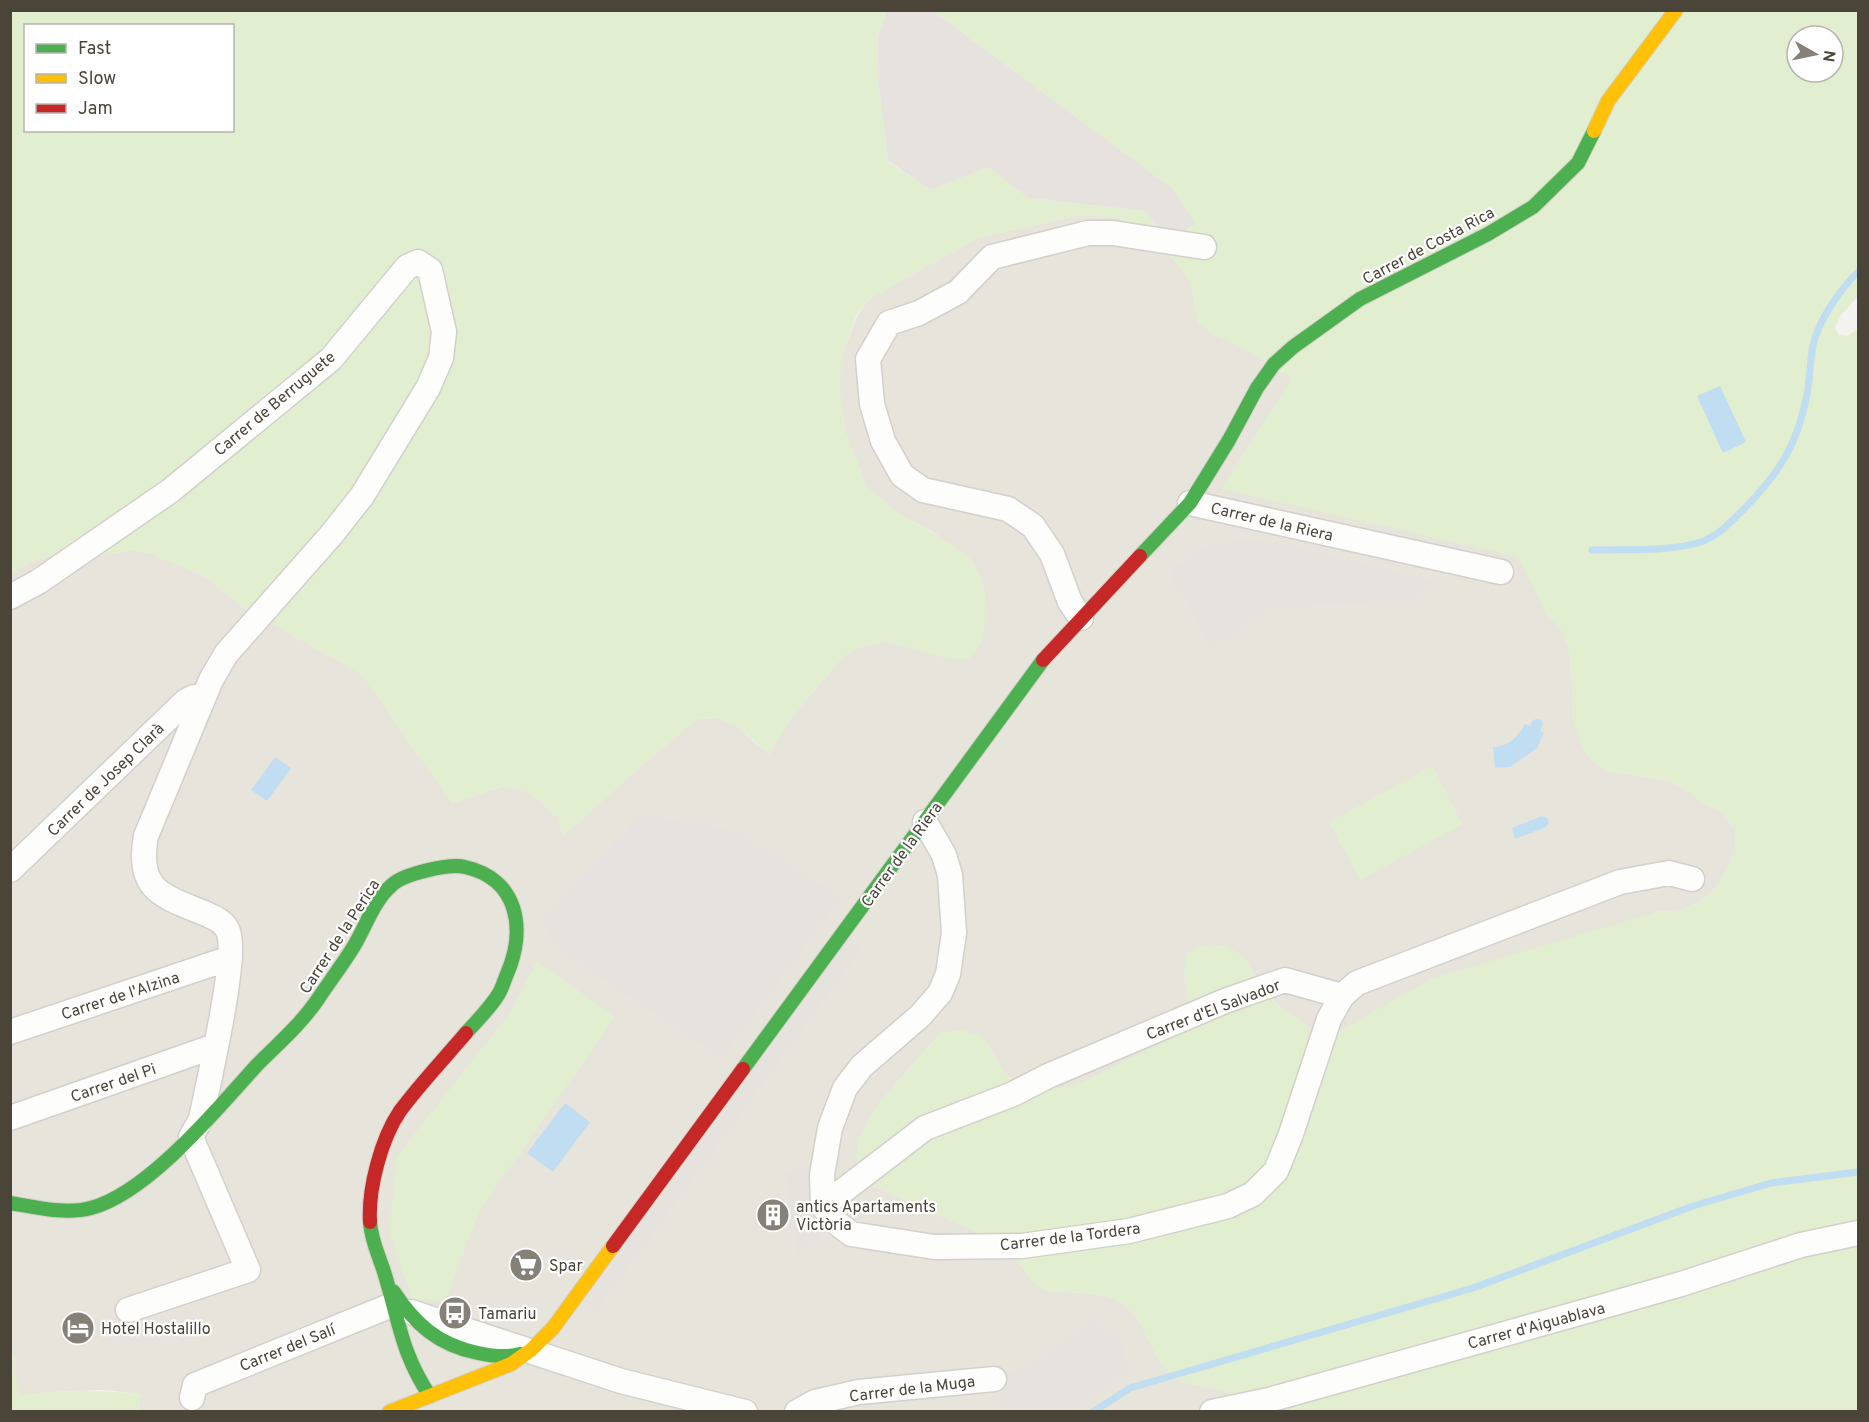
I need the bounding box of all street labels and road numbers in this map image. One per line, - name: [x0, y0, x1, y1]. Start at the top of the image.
- street label: Carrer de Costa Rica: [1360, 204, 1498, 290]
- street label: Carrer de Berruguete: [210, 348, 340, 461]
- street label: Carrer de la Riera: [1208, 499, 1335, 547]
- street label: Carrer de Josep Clarà: [44, 719, 169, 841]
- street label: Carrer de la Riera: [858, 799, 948, 912]
- street label: Carrer de la Perica: [296, 876, 385, 998]
- street label: Carrer de l'Alzina: [59, 968, 182, 1025]
- street label: Carrer d'El Salvador: [1144, 976, 1284, 1046]
- street label: Carrer del Pi: [68, 1060, 159, 1108]
- street label: Carrer de la Tordera: [999, 1219, 1142, 1257]
- street label: Carrer d'Aiguablava: [1466, 1299, 1607, 1355]
- street label: Carrer del Salí: [237, 1320, 340, 1377]
- street label: Carrer de la Muga: [848, 1372, 976, 1408]

